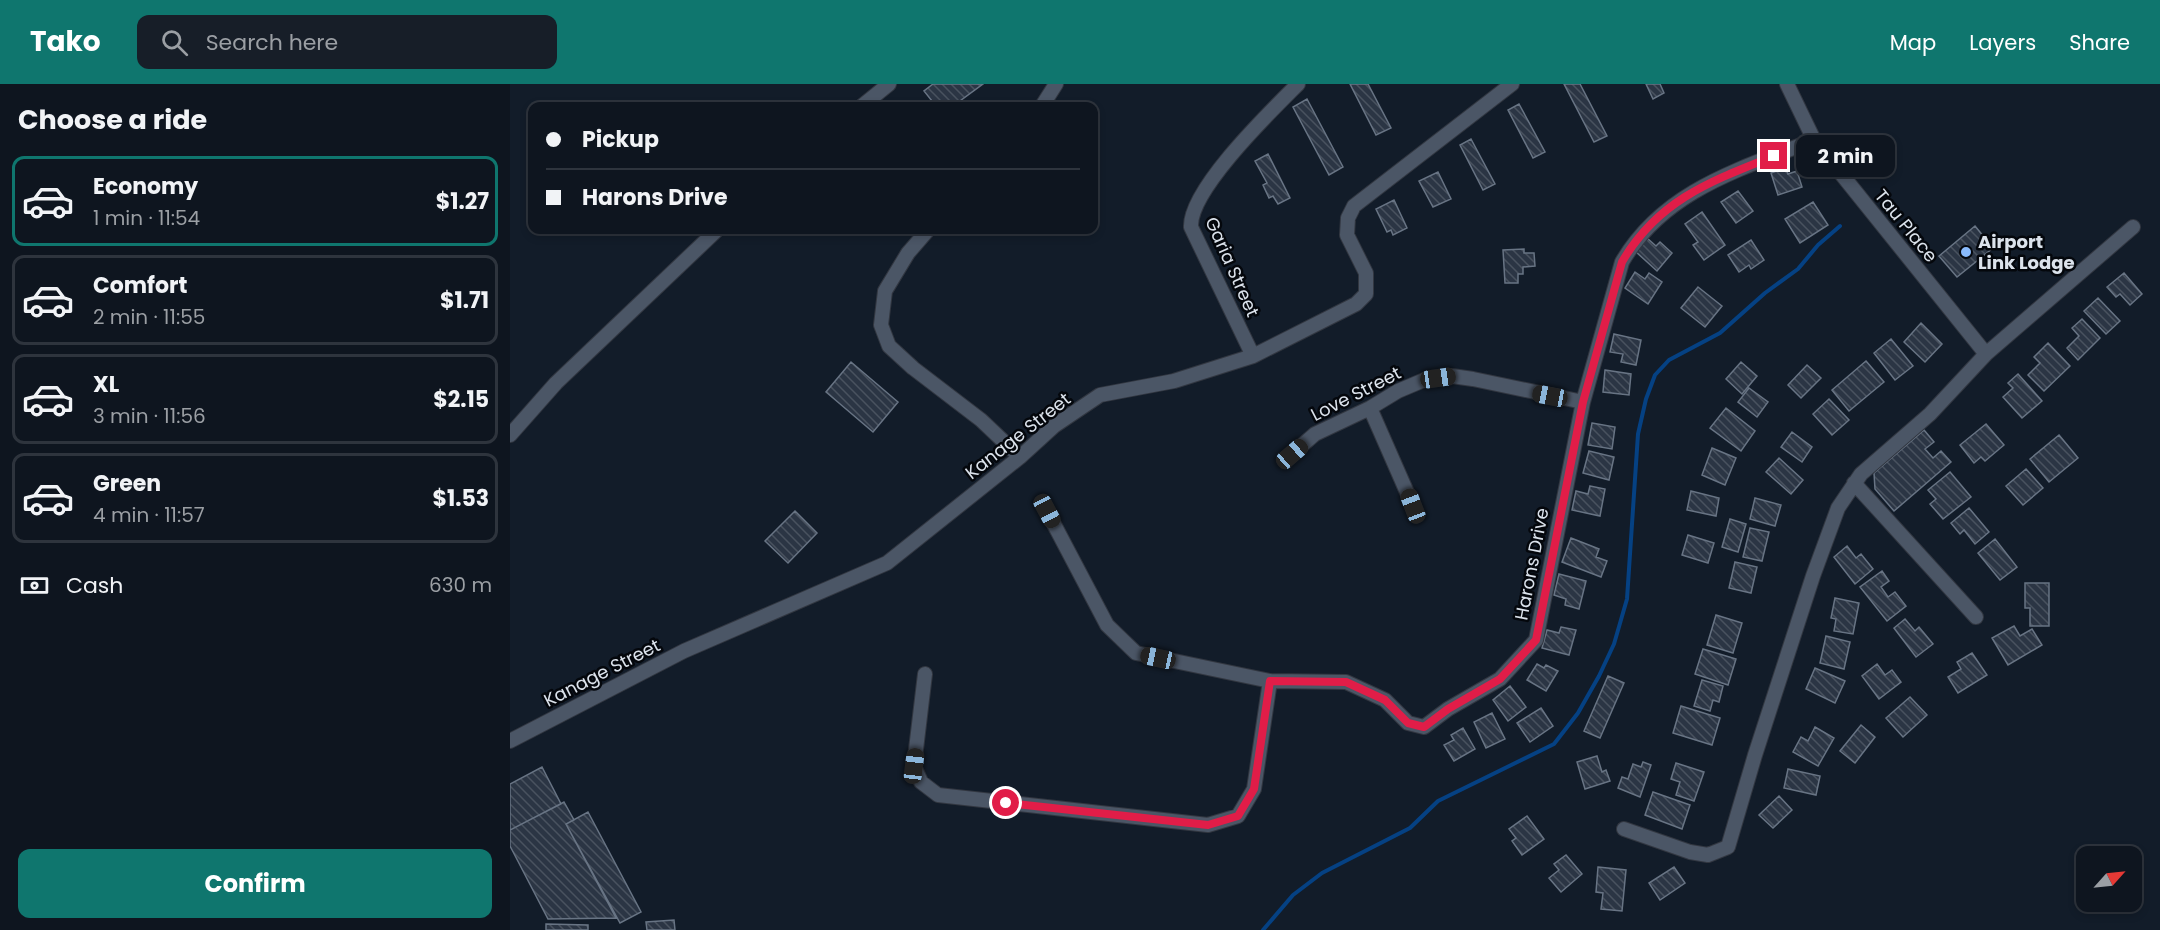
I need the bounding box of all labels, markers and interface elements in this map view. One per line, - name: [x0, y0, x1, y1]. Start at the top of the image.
- search box: [137, 15, 557, 69]
- text: Tako: [30, 22, 101, 61]
- icon: search: [158, 26, 191, 59]
- text: Search here: [206, 27, 338, 58]
- text: Map: [1890, 28, 1936, 57]
- text: Layers: [1969, 28, 2036, 57]
- text: Share: [2069, 28, 2130, 57]
- text: Choose a ride: [18, 101, 207, 138]
- text: Pickup: [582, 124, 659, 155]
- callout: 2 min: [1795, 135, 1894, 177]
- route end: [1760, 142, 1787, 169]
- text: 2 min: [1817, 142, 1874, 170]
- text: Economy: [93, 171, 198, 202]
- icon: car: [21, 174, 75, 228]
- text: Harons Drive: [582, 182, 727, 213]
- street label: Tau Place: [1869, 184, 1944, 267]
- text: $1.27: [436, 186, 489, 217]
- text: 1 min · 11:54: [93, 204, 200, 232]
- street label: Garia Street: [1199, 213, 1266, 321]
- place label: Airport Link Lodge: [1978, 229, 2075, 275]
- marker: Airport Link Lodge: [1959, 245, 1973, 259]
- text: Comfort: [93, 270, 187, 301]
- icon: car: [21, 273, 75, 327]
- text: $1.71: [440, 285, 489, 316]
- text: 2 min · 11:55: [93, 303, 205, 331]
- street label: Love Street: [1306, 360, 1405, 427]
- car: [1419, 367, 1457, 389]
- text: XL: [93, 369, 119, 400]
- icon: car: [21, 372, 75, 426]
- text: $2.15: [433, 384, 489, 415]
- car: [1531, 384, 1569, 408]
- street label: Kanage Street: [960, 387, 1076, 485]
- text: 3 min · 11:56: [93, 402, 206, 430]
- car: [1273, 435, 1311, 473]
- text: Green: [93, 468, 161, 499]
- icon: car: [21, 471, 75, 525]
- text: $1.53: [432, 483, 489, 514]
- car: [1398, 486, 1428, 526]
- car: [1031, 491, 1063, 531]
- text: 4 min · 11:57: [93, 501, 205, 529]
- street label: Harons Drive: [1508, 506, 1555, 622]
- icon: cash: [18, 569, 51, 602]
- text: Cash: [66, 570, 123, 601]
- text: 630 m: [429, 571, 492, 599]
- street label: Kanage Street: [539, 632, 664, 713]
- car: [1139, 645, 1177, 671]
- car: [903, 747, 925, 785]
- route start: [992, 789, 1019, 816]
- north arrow: [2076, 846, 2142, 912]
- map controls: [2076, 846, 2142, 912]
- button: Confirm: [18, 849, 492, 918]

